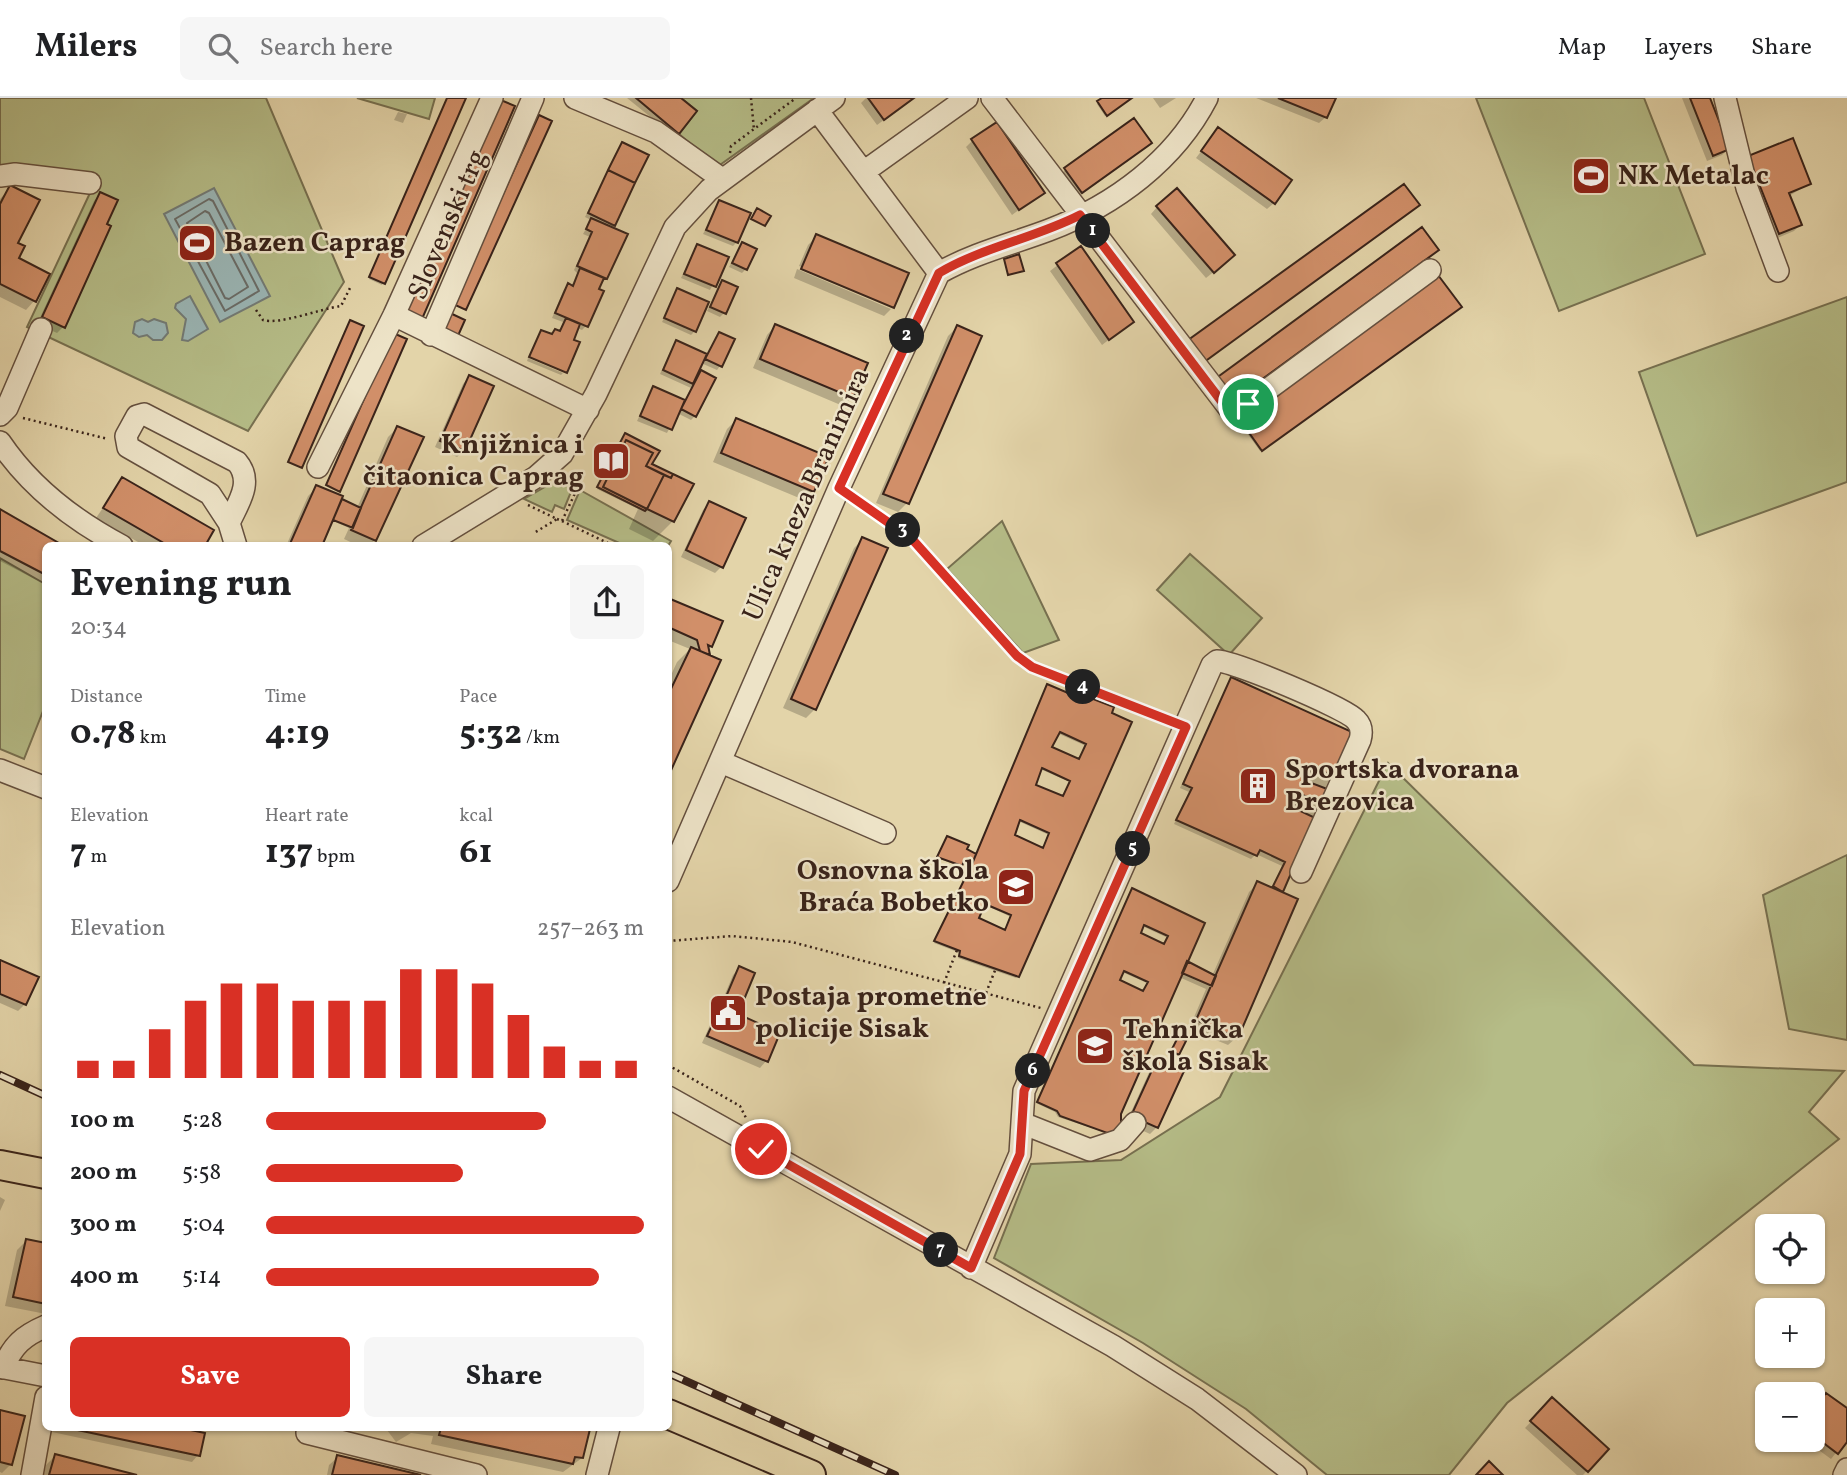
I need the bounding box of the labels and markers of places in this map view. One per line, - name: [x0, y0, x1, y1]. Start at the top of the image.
- sports icon: NK Metalac: [1570, 155, 1612, 197]
- place label: NK Metalac: [1618, 157, 1769, 196]
- pin: 1: [1076, 214, 1110, 248]
- sports icon: Bazen Caprag: [176, 222, 218, 264]
- place label: Bazen Caprag: [224, 224, 405, 263]
- pin: 2: [890, 318, 925, 354]
- pin: [1218, 374, 1278, 434]
- place label: Knjižnica i čitaonica Caprag: [363, 426, 584, 497]
- library icon: Knjižnica i čitaonica Caprag: [590, 440, 632, 482]
- pin: 3: [886, 512, 920, 548]
- pin: 4: [1066, 670, 1100, 704]
- place label: Sportska dvorana Brezovica: [1285, 751, 1519, 822]
- building icon: Sportska dvorana Brezovica: [1237, 765, 1279, 807]
- pin: 5: [1116, 832, 1150, 866]
- place label: Osnovna škola Braća Bobetko: [797, 852, 989, 923]
- school or university icon: Osnovna škola Braća Bobetko: [995, 866, 1037, 908]
- place label: Postaja prometne policije Sisak: [755, 978, 987, 1049]
- public building icon: Postaja prometne policije Sisak: [707, 992, 749, 1034]
- place label: Tehnička škola Sisak: [1122, 1011, 1269, 1082]
- school or university icon: Tehnička škola Sisak: [1074, 1025, 1116, 1067]
- pin: 6: [1016, 1054, 1050, 1088]
- pin: [731, 1119, 791, 1179]
- pin: 7: [923, 1232, 958, 1268]

